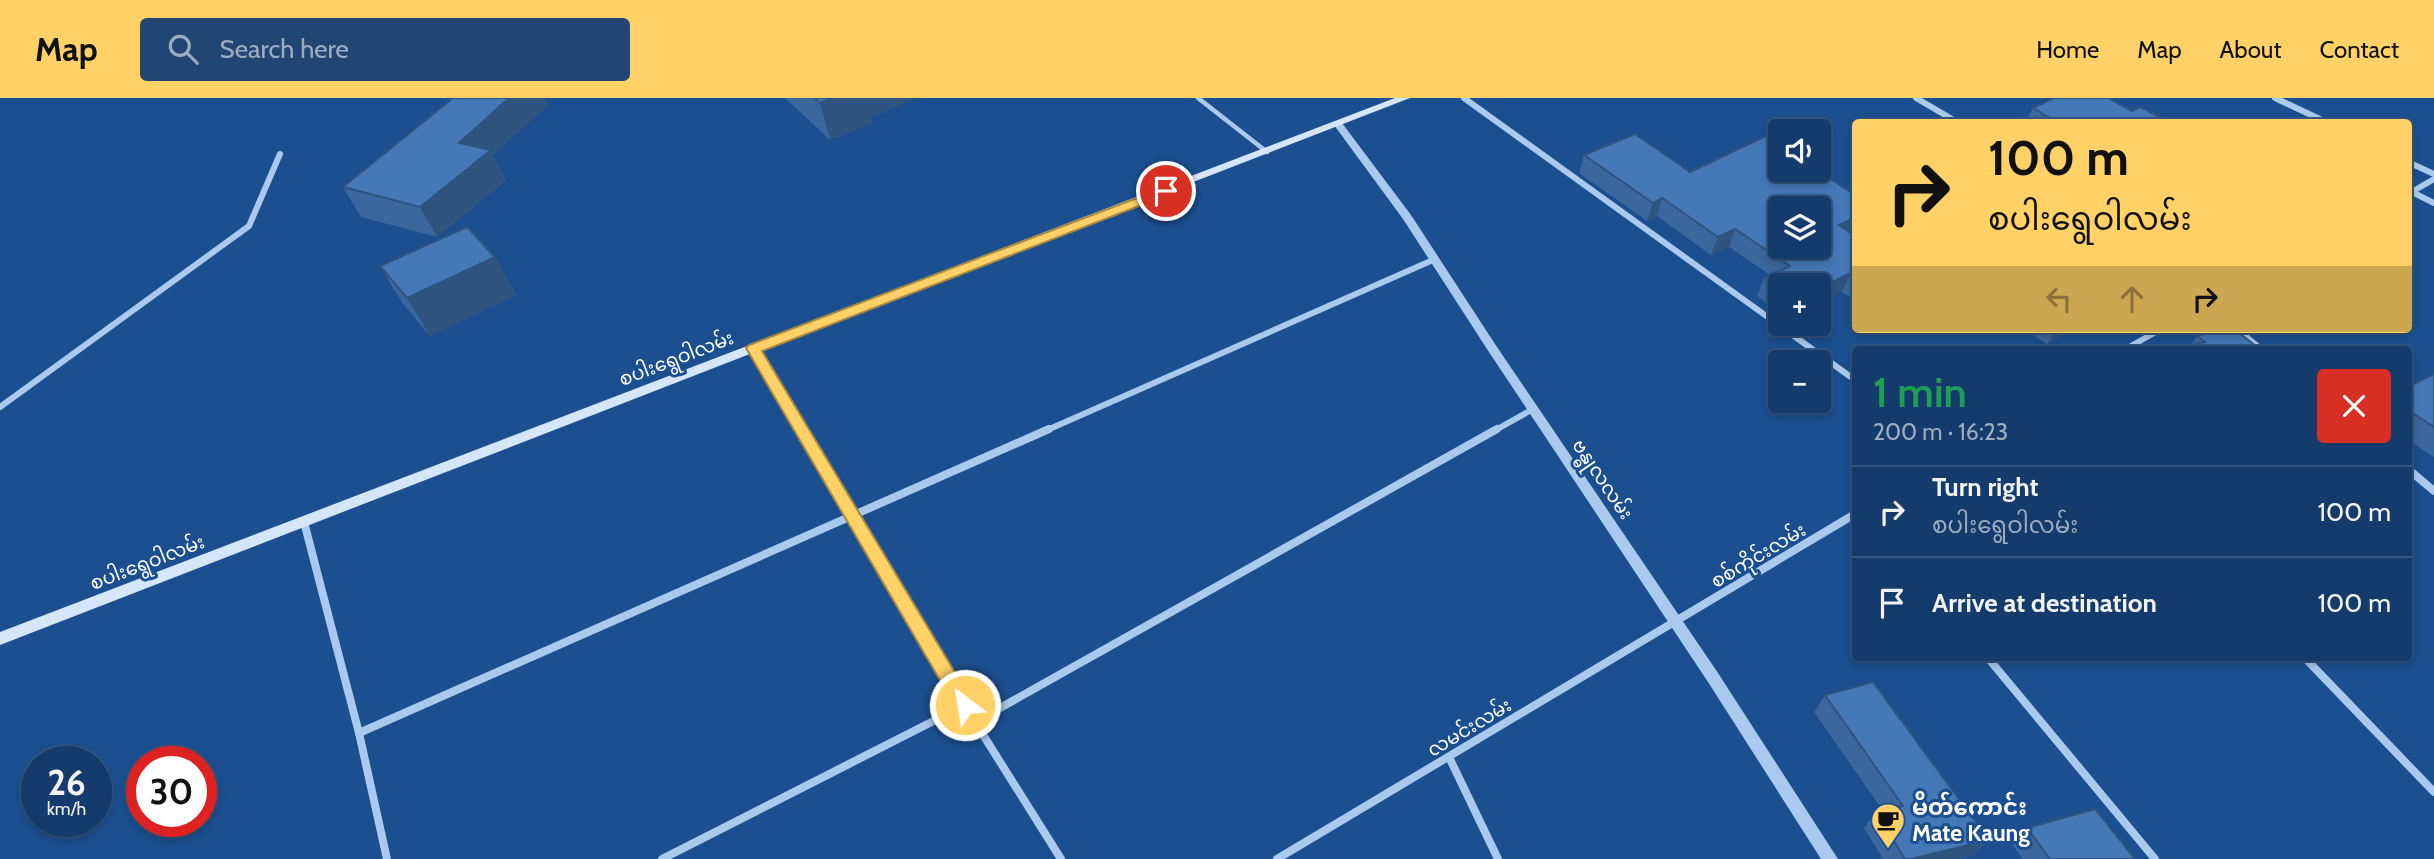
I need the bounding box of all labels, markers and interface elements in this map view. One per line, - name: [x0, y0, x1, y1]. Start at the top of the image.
- search box: [140, 18, 630, 81]
- text: Map: [35, 29, 98, 69]
- icon: search: [164, 30, 202, 68]
- text: Search here: [220, 33, 349, 65]
- text: Home: [2036, 35, 2099, 64]
- text: Map: [2137, 35, 2182, 64]
- text: About: [2220, 35, 2282, 64]
- text: Contact: [2320, 35, 2399, 64]
- map controls: [1768, 119, 1831, 413]
- button: sound: [1768, 119, 1831, 182]
- text: 100 m: [1988, 128, 2129, 187]
- icon: right: [1873, 147, 1964, 238]
- pin: [1136, 161, 1196, 221]
- icon: arrive: [1147, 172, 1185, 210]
- button: layers: [1768, 196, 1831, 259]
- text: စပါးရွေဝါလမ်း: [1988, 199, 2192, 238]
- button: +: [1768, 273, 1831, 336]
- icon: left: [2040, 280, 2078, 318]
- icon: ahead: [2113, 280, 2151, 318]
- icon: right: [2186, 280, 2224, 318]
- street label: စပါးရွေဝါလမ်း: [615, 323, 738, 395]
- button: −: [1768, 350, 1831, 413]
- text: 1 min: [1873, 366, 1967, 418]
- button: close: [2317, 369, 2391, 443]
- text: 200 m · 16:23: [1873, 418, 2008, 446]
- street label: ဗန္ဓုလလမ်း: [1564, 433, 1640, 526]
- text: Turn right: [1932, 471, 2038, 503]
- icon: right: [1873, 493, 1911, 531]
- text: 100 m: [2318, 496, 2391, 528]
- text: စပါးရွေဝါလမ်း: [1932, 511, 2078, 539]
- street label: စစ်ကိုင်းလမ်း: [1705, 516, 1812, 597]
- street label: စပါးရွေဝါလမ်း: [86, 527, 209, 599]
- icon: arrive: [1873, 584, 1911, 622]
- text: Arrive at destination: [1932, 587, 2157, 619]
- text: 100 m: [2318, 587, 2391, 619]
- position arrow: [928, 668, 1002, 742]
- street label: လမင်းလမ်း: [1422, 691, 1515, 761]
- speed limit sign: 30: [126, 746, 217, 837]
- text: 26: [47, 761, 86, 804]
- place label: မိတ်ကောင်း Mate Kaung: [1912, 791, 2030, 847]
- text: km/h: [47, 798, 86, 820]
- cafe icon: မိတ်ကောင်း Mate Kaung: [1869, 801, 1907, 850]

